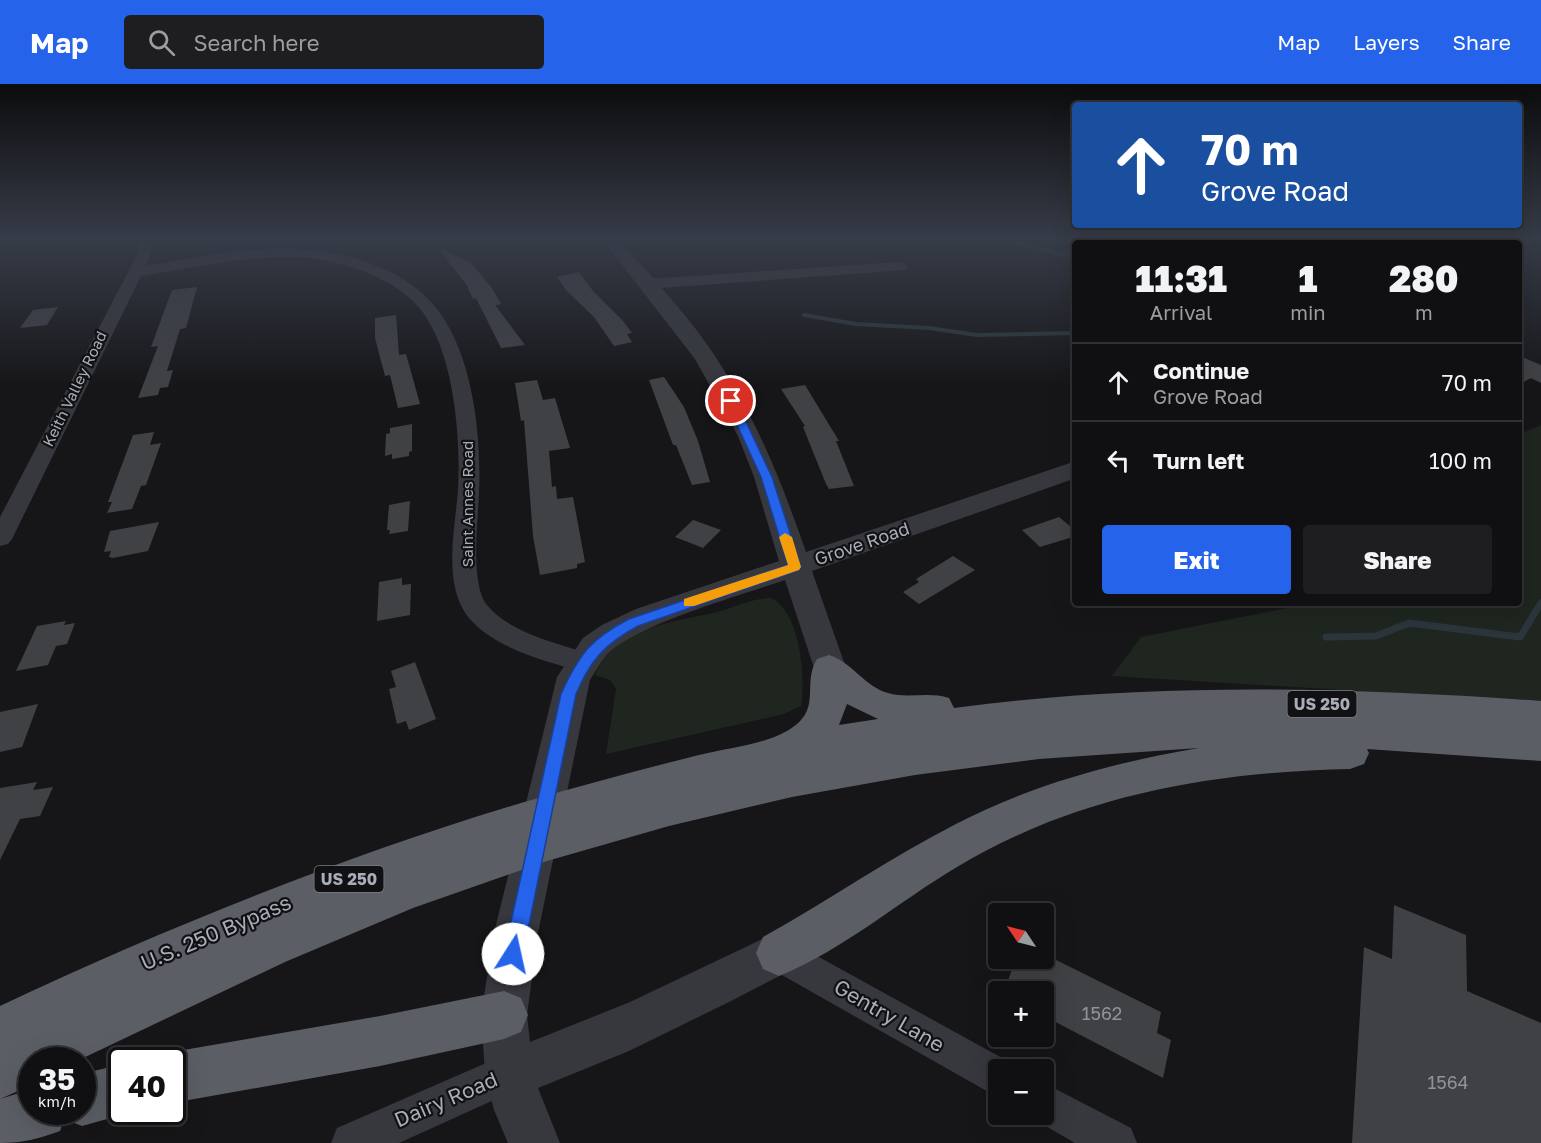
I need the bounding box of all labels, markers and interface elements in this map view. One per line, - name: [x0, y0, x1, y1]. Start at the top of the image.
- search box: [124, 15, 544, 69]
- text: Map: [30, 26, 88, 59]
- icon: search: [145, 26, 178, 59]
- text: Search here: [193, 29, 319, 56]
- text: Map: [1277, 29, 1320, 55]
- text: Layers: [1353, 29, 1420, 55]
- text: Share: [1453, 29, 1511, 55]
- text: 70 m: [1201, 124, 1298, 174]
- icon: ahead: [1102, 126, 1180, 204]
- text: Grove Road: [1201, 175, 1349, 207]
- text: 11:31: [1135, 257, 1227, 300]
- text: 1: [1298, 257, 1317, 300]
- text: 280: [1389, 257, 1459, 300]
- text: Arrival: [1150, 300, 1212, 324]
- text: min: [1290, 300, 1326, 324]
- text: m: [1415, 300, 1433, 324]
- street label: Keith Valley Road: [38, 328, 110, 449]
- text: Continue: [1153, 357, 1249, 384]
- icon: ahead: [1102, 366, 1135, 399]
- text: 70 m: [1442, 369, 1492, 396]
- pin: [705, 375, 756, 426]
- icon: arrive: [714, 384, 747, 417]
- text: Grove Road: [1153, 384, 1263, 408]
- street label: Saint Annes Road: [458, 441, 476, 567]
- icon: left: [1102, 444, 1135, 477]
- text: Turn left: [1153, 447, 1244, 474]
- text: 100 m: [1429, 447, 1492, 474]
- street label: Grove Road: [811, 517, 912, 570]
- button: Exit: [1102, 525, 1291, 594]
- button: Share: [1303, 525, 1492, 594]
- road number: US 250: [1288, 691, 1356, 717]
- road number: US 250: [314, 866, 384, 892]
- street label: U.S. 250 Bypass: [136, 889, 295, 975]
- north arrow: [988, 903, 1054, 969]
- map controls: [988, 903, 1054, 1125]
- position arrow: [481, 922, 545, 986]
- street label: Gentry Lane: [830, 973, 949, 1057]
- button: +: [988, 981, 1054, 1047]
- house number: 1562: [1082, 1002, 1122, 1024]
- speed limit sign: 40: [108, 1047, 186, 1125]
- button: −: [988, 1059, 1054, 1125]
- text: 35: [39, 1061, 75, 1097]
- street label: Dairy Road: [390, 1066, 501, 1132]
- house number: 1564: [1427, 1071, 1469, 1093]
- text: km/h: [38, 1092, 76, 1110]

